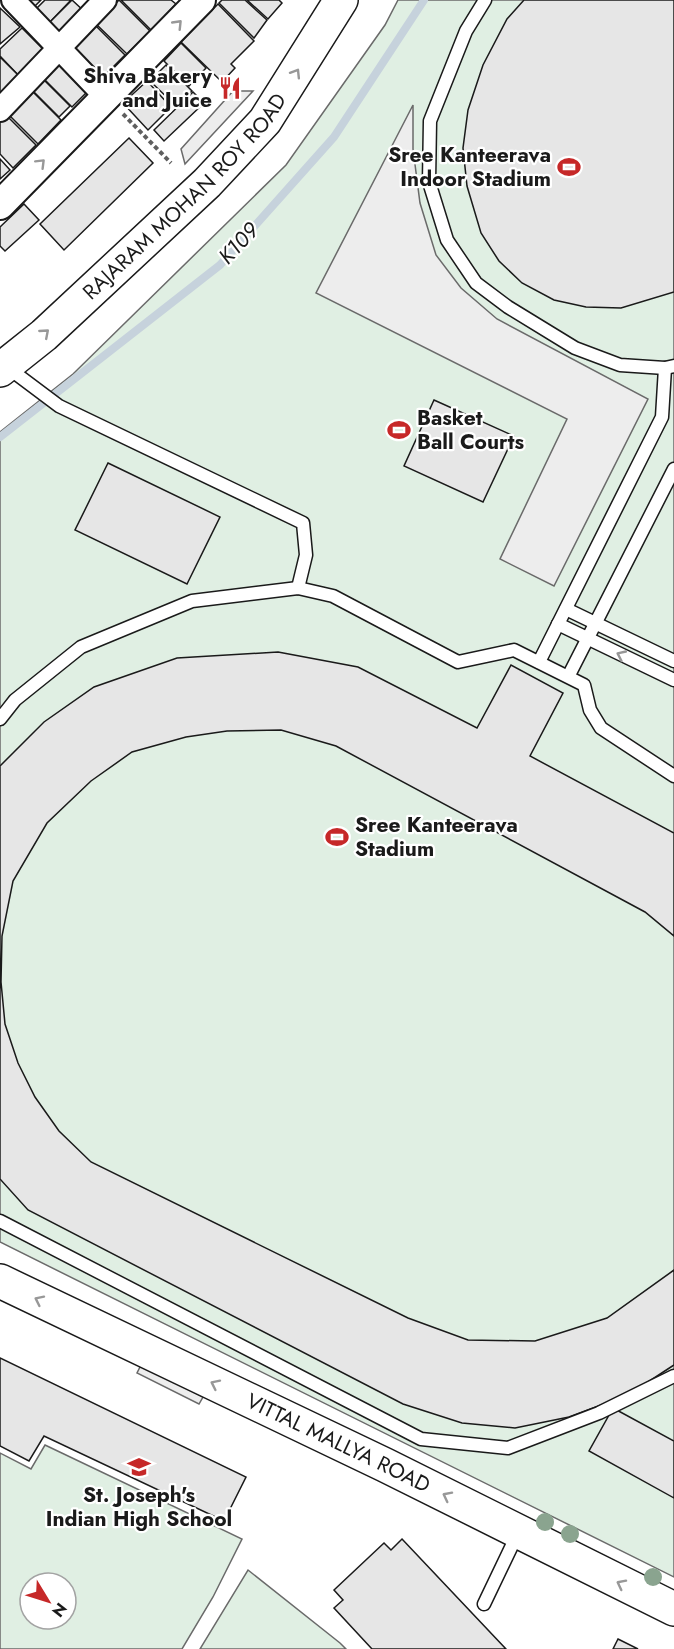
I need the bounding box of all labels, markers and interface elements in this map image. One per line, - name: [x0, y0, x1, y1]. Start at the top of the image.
- one-way arrow: [170, 20, 181, 31]
- place label: Shiva Bakery and Juice: [83, 61, 213, 115]
- one-way arrow: [288, 69, 300, 79]
- restaurant icon: Shiva Bakery and Juice: [217, 75, 243, 101]
- street label: RAJARAM MOHAN ROY ROAD: [76, 87, 294, 307]
- place label: Sree Kanteerava Indoor Stadium: [388, 140, 551, 194]
- sports icon: Sree Kanteerava Indoor Stadium: [556, 154, 582, 180]
- one-way arrow: [34, 159, 45, 169]
- water label: K109: [210, 214, 266, 271]
- one-way arrow: [39, 330, 50, 341]
- place label: Basket Ball Courts: [417, 403, 524, 457]
- sports icon: Basket Ball Courts: [386, 417, 412, 443]
- one-way arrow: [617, 650, 628, 662]
- place label: Sree Kanteerava Stadium: [355, 810, 518, 864]
- sports icon: Sree Kanteerava Stadium: [324, 824, 350, 850]
- one-way arrow: [35, 1295, 46, 1307]
- one-way arrow: [210, 1379, 221, 1391]
- street label: VITTAL MALLYA ROAD: [241, 1386, 435, 1500]
- school or university icon: St. Joseph's Indian High School: [126, 1454, 152, 1480]
- place label: St. Joseph's Indian High School: [46, 1480, 232, 1534]
- one-way arrow: [442, 1492, 453, 1504]
- north arrow: [18, 1571, 78, 1631]
- one-way arrow: [617, 1580, 628, 1591]
- text: N: [46, 1598, 72, 1622]

